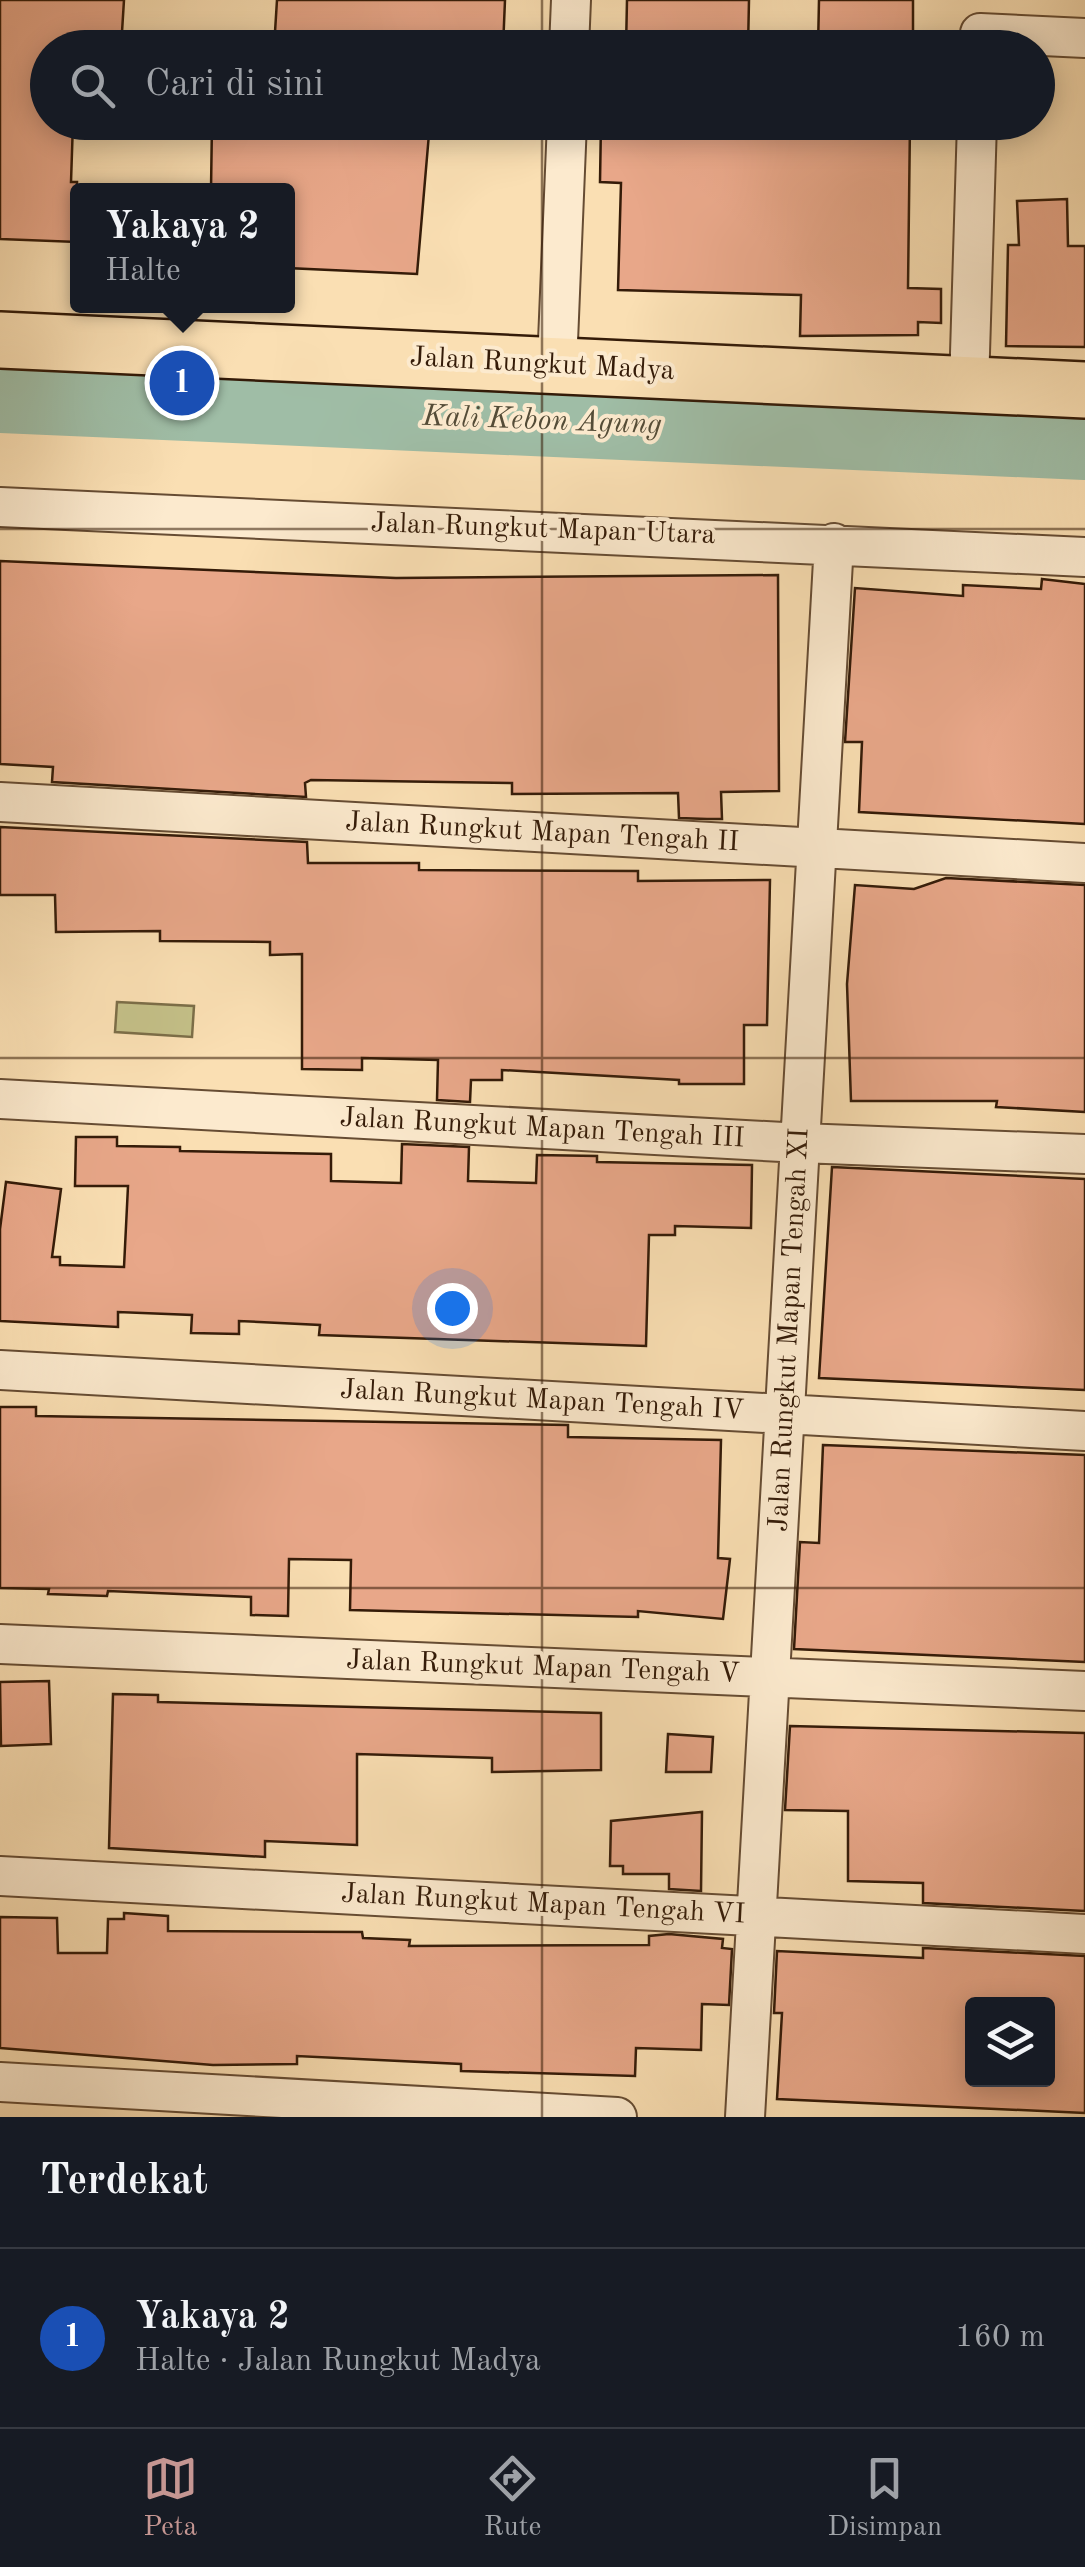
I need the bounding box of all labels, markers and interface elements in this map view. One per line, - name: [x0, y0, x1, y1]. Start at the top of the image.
- search box: [30, 30, 1055, 140]
- icon: search: [65, 58, 120, 113]
- text: Cari di sini: [145, 66, 324, 104]
- popup: [70, 183, 295, 313]
- text: Yakaya 2: [105, 209, 260, 247]
- text: Halte: [105, 256, 181, 288]
- street label: Jalan Rungkut Madya: [409, 344, 675, 386]
- pin: 1: [150, 346, 214, 420]
- water label: Kali Kebon Agung: [421, 402, 662, 440]
- street label: Jalan Rungkut Mapan Utara: [370, 510, 716, 550]
- street label: Jalan Rungkut Mapan Tengah II: [344, 809, 740, 857]
- street label: Jalan Rungkut Mapan Tengah III: [339, 1104, 745, 1154]
- street label: Jalan Rungkut Mapan Tengah XI: [765, 1127, 815, 1533]
- your location: [427, 1283, 478, 1334]
- street label: Jalan Rungkut Mapan Tengah IV: [339, 1376, 745, 1426]
- street label: Jalan Rungkut Mapan Tengah V: [346, 1647, 740, 1689]
- street label: Jalan Rungkut Mapan Tengah VI: [340, 1880, 746, 1930]
- map controls: [965, 1997, 1055, 2087]
- button: layers: [965, 1997, 1055, 2087]
- text: Terdekat: [40, 2161, 208, 2203]
- text: Yakaya 2: [135, 2299, 290, 2337]
- text: 1: [63, 2322, 82, 2354]
- text: 160 m: [955, 2322, 1045, 2354]
- text: Halte · Jalan Rungkut Madya: [135, 2346, 541, 2378]
- tab: Peta: [143, 2451, 198, 2546]
- tab: Rute: [484, 2451, 541, 2546]
- tab: Disimpan: [827, 2451, 942, 2546]

